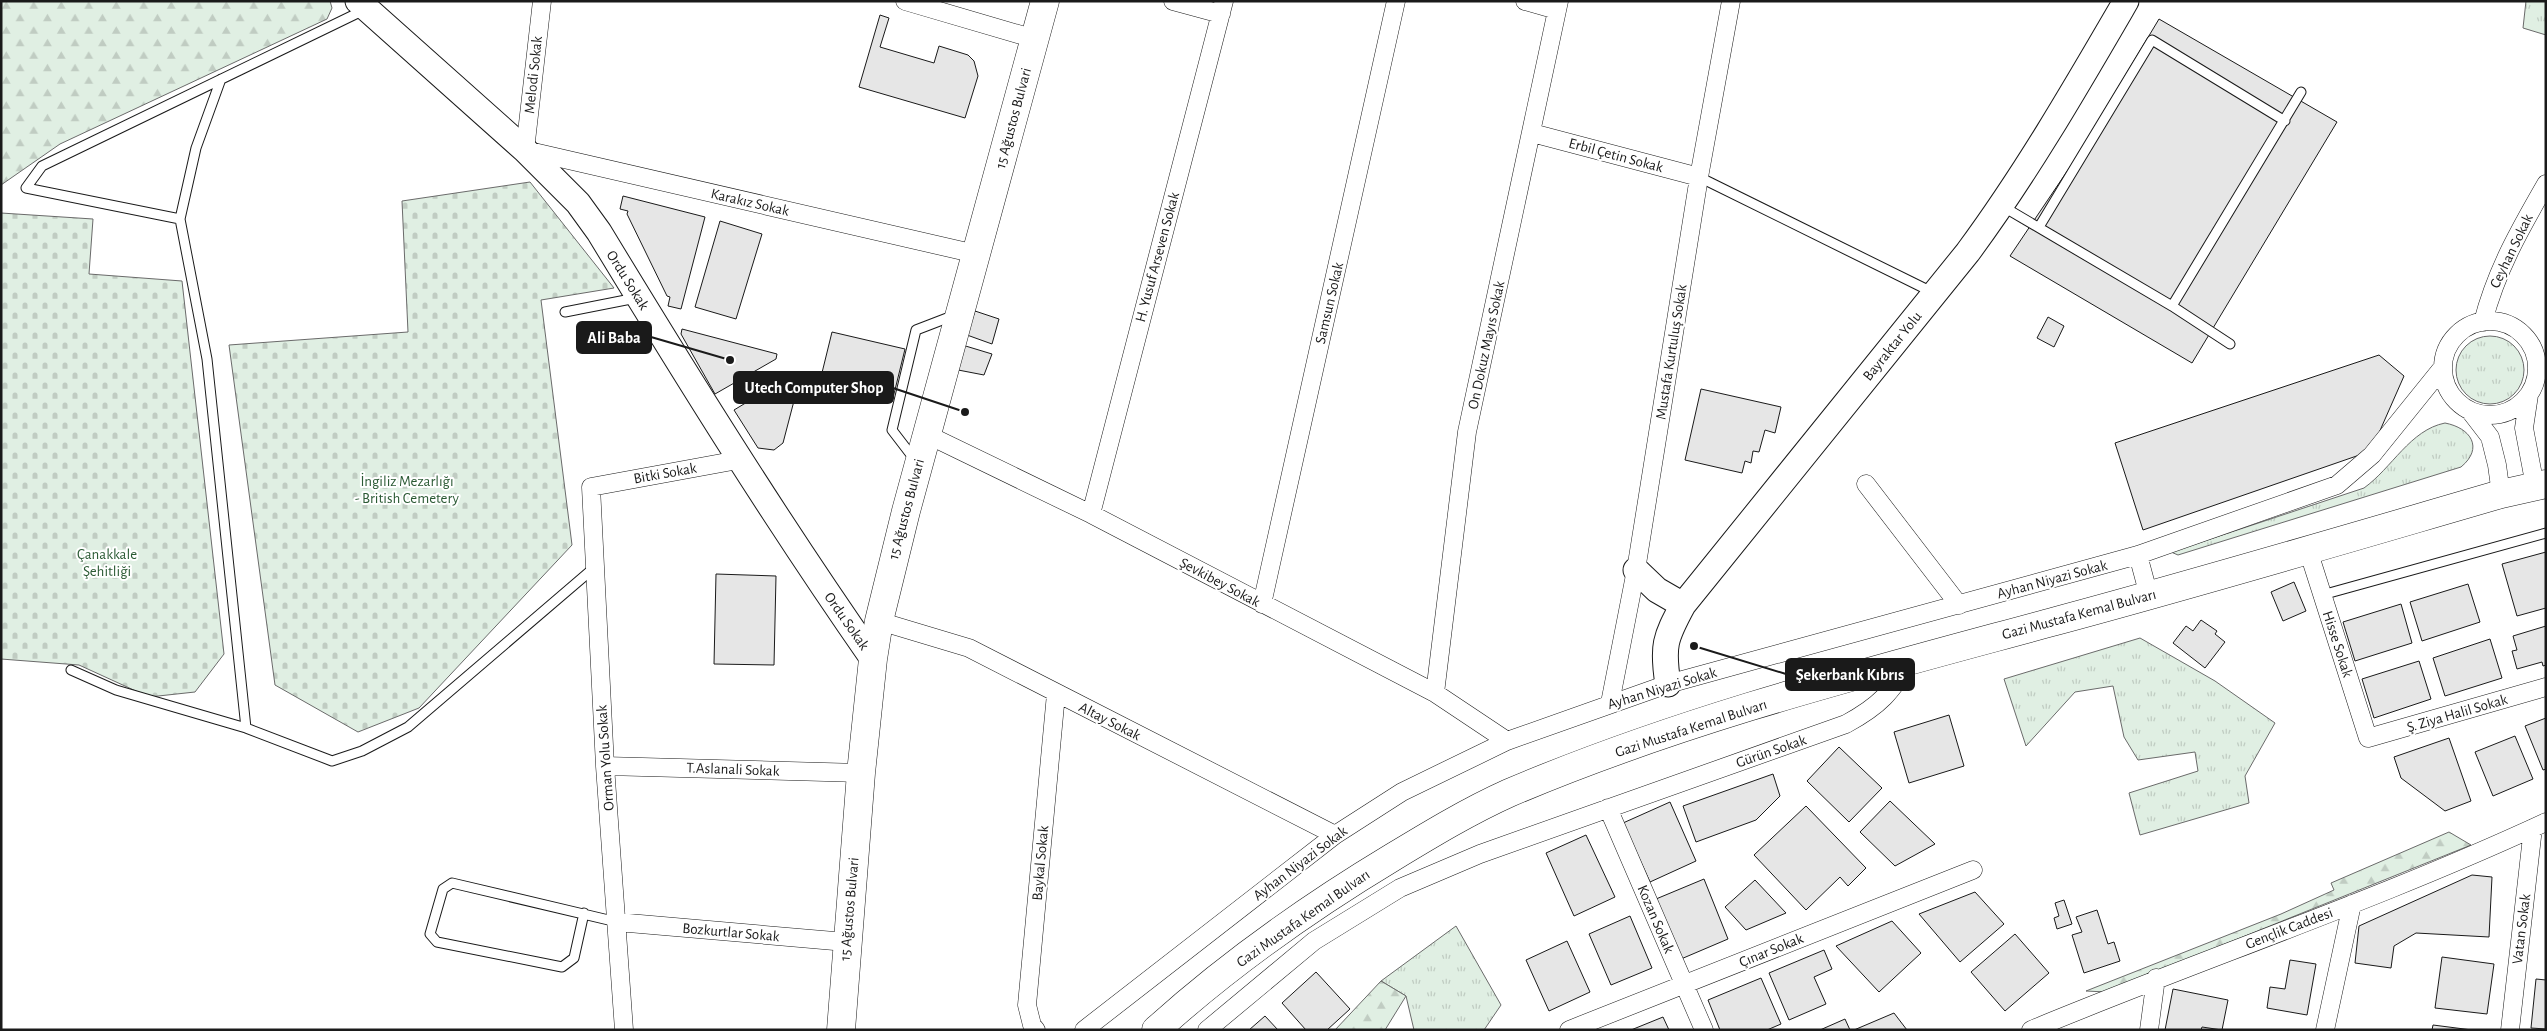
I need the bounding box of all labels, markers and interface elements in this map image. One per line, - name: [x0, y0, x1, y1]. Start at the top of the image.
- street label: Melodi Sokak: [522, 35, 545, 115]
- street label: 15 Ağustos Bulvari: [993, 66, 1034, 170]
- street label: Erbil Çetin Sokak: [1567, 136, 1665, 175]
- street label: Karakız Sokak: [709, 186, 791, 219]
- street label: H. Yusuf Arseven Sokak: [1133, 190, 1182, 324]
- street label: Ceyhan Sokak: [2487, 212, 2536, 290]
- street label: Ordu Sokak: [604, 248, 652, 313]
- street label: Samsun Sokak: [1313, 261, 1346, 345]
- street label: On Dokuz Mayıs Sokak: [1466, 279, 1507, 411]
- street label: Mustafa Kurtuluş Sokak: [1653, 283, 1690, 421]
- street label: Bayraktar Yolu: [1860, 309, 1925, 384]
- callout: Ali Baba: [577, 322, 651, 353]
- text: Ali Baba: [587, 330, 641, 346]
- callout: Utech Computer Shop: [734, 372, 893, 403]
- text: Utech Computer Shop: [745, 380, 883, 396]
- street label: 15 Ağustos Bulvari: [886, 457, 927, 561]
- street label: Bitki Sokak: [632, 461, 698, 486]
- park label: İngiliz Mezarlığı - British Cemetery: [355, 472, 460, 506]
- park label: Çanakkale Şehitliği: [77, 547, 137, 579]
- street label: Şevkibey Sokak: [1177, 555, 1262, 610]
- street label: Ayhan Niyazi Sokak: [1995, 558, 2109, 601]
- street label: Gazi Mustafa Kemal Bulvarı: [2000, 587, 2158, 642]
- street label: Ordu Sokak: [821, 590, 872, 653]
- street label: Hisse Sokak: [2320, 609, 2355, 679]
- callout: Şekerbank Kıbrıs: [1786, 659, 1914, 690]
- street label: Ayhan Niyazi Sokak: [1606, 665, 1719, 712]
- text: Şekerbank Kıbrıs: [1796, 667, 1904, 683]
- street label: Ş. Ziya Halil Sokak: [2405, 692, 2509, 735]
- street label: Gazi Mustafa Kemal Bulvarı: [1613, 697, 1769, 760]
- street label: Altay Sokak: [1076, 700, 1143, 743]
- street label: Orman Yolu Sokak: [594, 704, 617, 811]
- street label: Gürün Sokak: [1734, 732, 1808, 770]
- street label: T.Aslanali Sokak: [686, 760, 780, 779]
- street label: Ayhan Niyazi Sokak: [1251, 823, 1350, 903]
- street label: Baykal Sokak: [1030, 825, 1051, 901]
- street label: 15 Ağustos Bulvari: [838, 857, 861, 961]
- street label: Gazi Mustafa Kemal Bulvarı: [1234, 867, 1373, 970]
- street label: Kozan Sokak: [1634, 883, 1677, 956]
- street label: Vatan Sokak: [2510, 893, 2533, 965]
- street label: Gençlik Caddesi: [2243, 905, 2335, 952]
- street label: Bozkurtlar Sokak: [682, 921, 780, 944]
- street label: Çınar Sokak: [1737, 931, 1806, 970]

